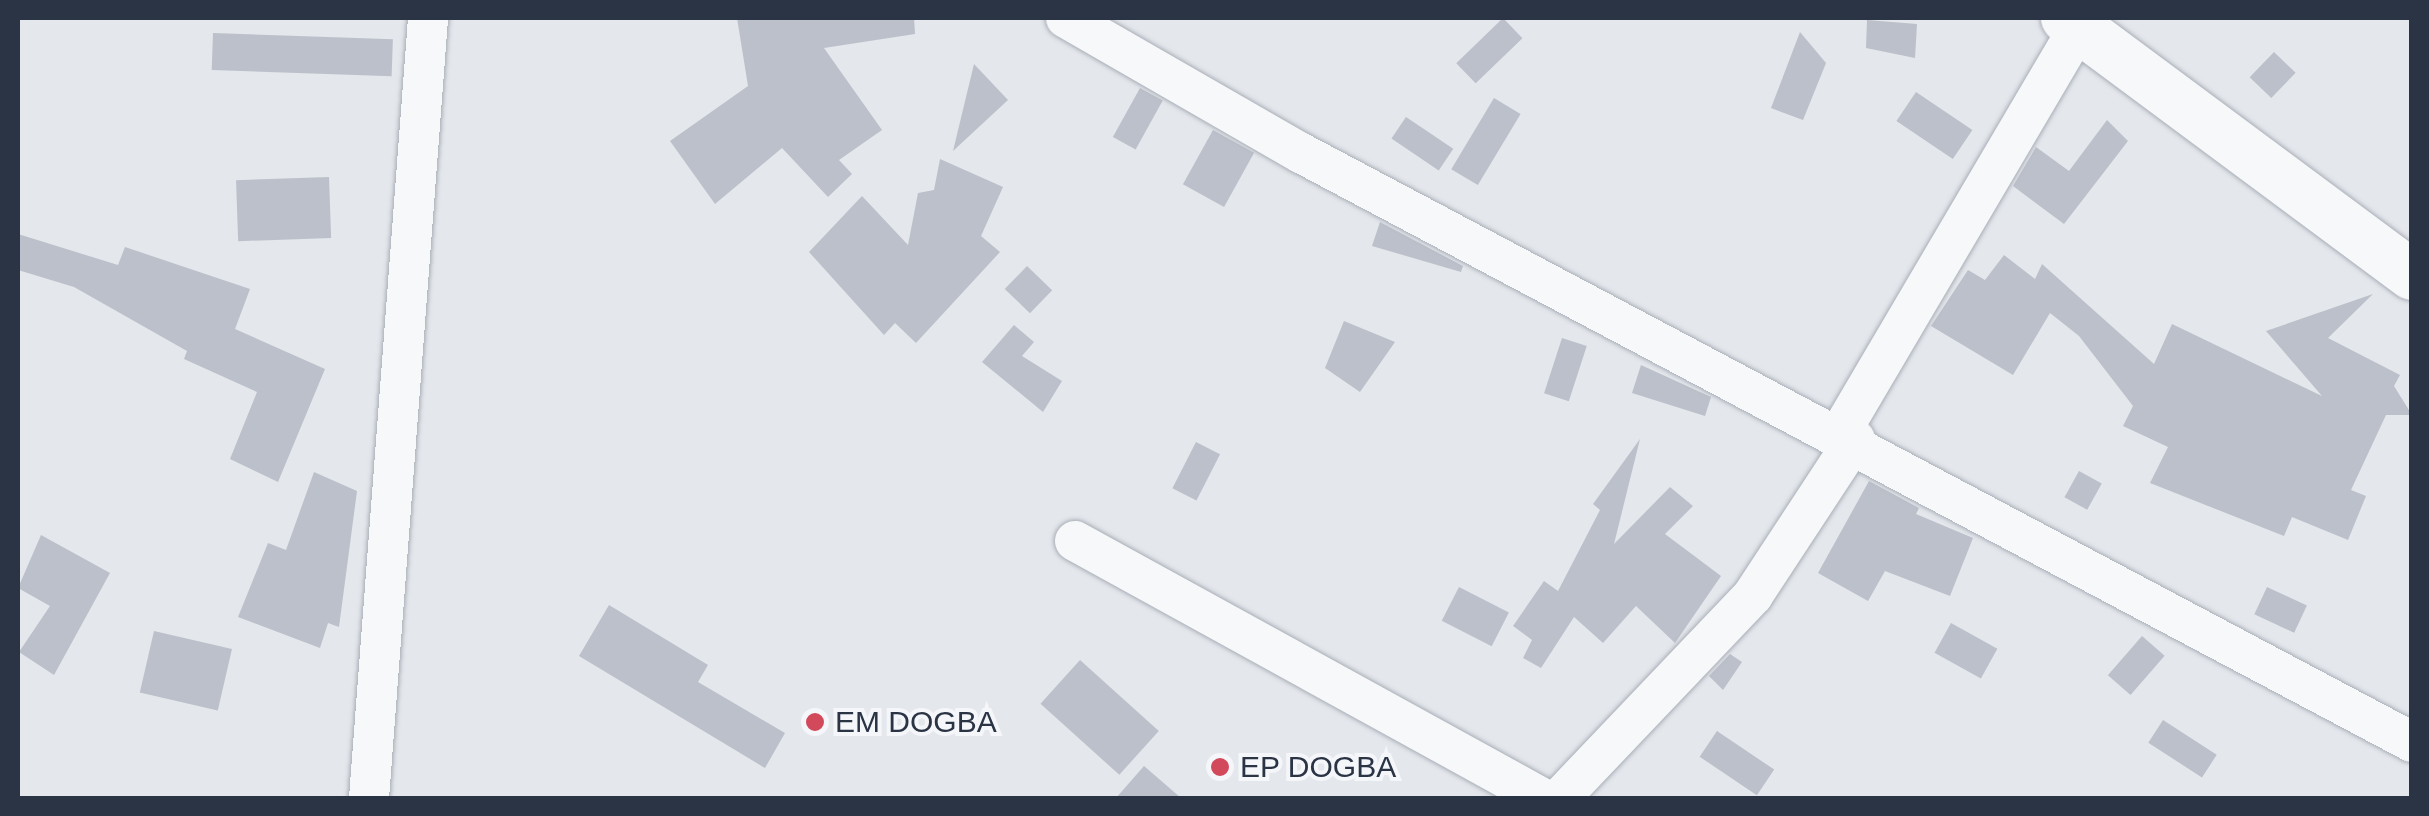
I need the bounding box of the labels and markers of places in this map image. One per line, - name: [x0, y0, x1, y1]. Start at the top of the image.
- place label: EM DOGBA: [835, 704, 997, 740]
- marker: EM DOGBA: [804, 711, 826, 733]
- place label: EP DOGBA: [1240, 749, 1397, 785]
- marker: EP DOGBA: [1209, 756, 1231, 778]

